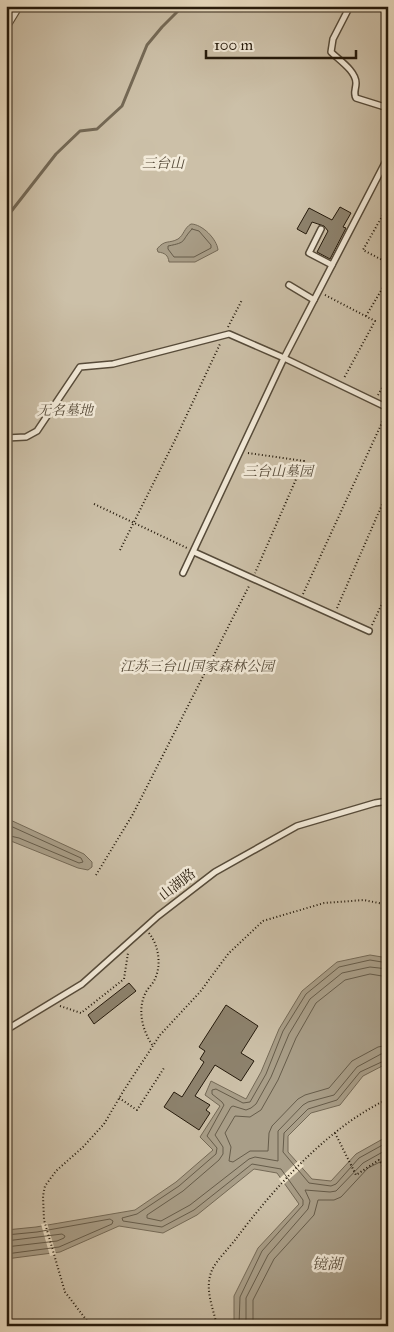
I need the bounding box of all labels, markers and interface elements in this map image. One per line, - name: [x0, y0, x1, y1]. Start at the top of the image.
- scale bar: [206, 28, 356, 60]
- text: 100 m: [214, 36, 254, 54]
- park label: 三台山: [142, 155, 185, 172]
- park label: 无名墓地: [37, 402, 95, 419]
- park label: 三台山墓园: [243, 463, 315, 480]
- park label: 江苏三台山国家森林公园: [120, 658, 276, 675]
- street label: 山湖路: [156, 865, 199, 904]
- water label: 镜湖: [312, 1255, 345, 1273]

